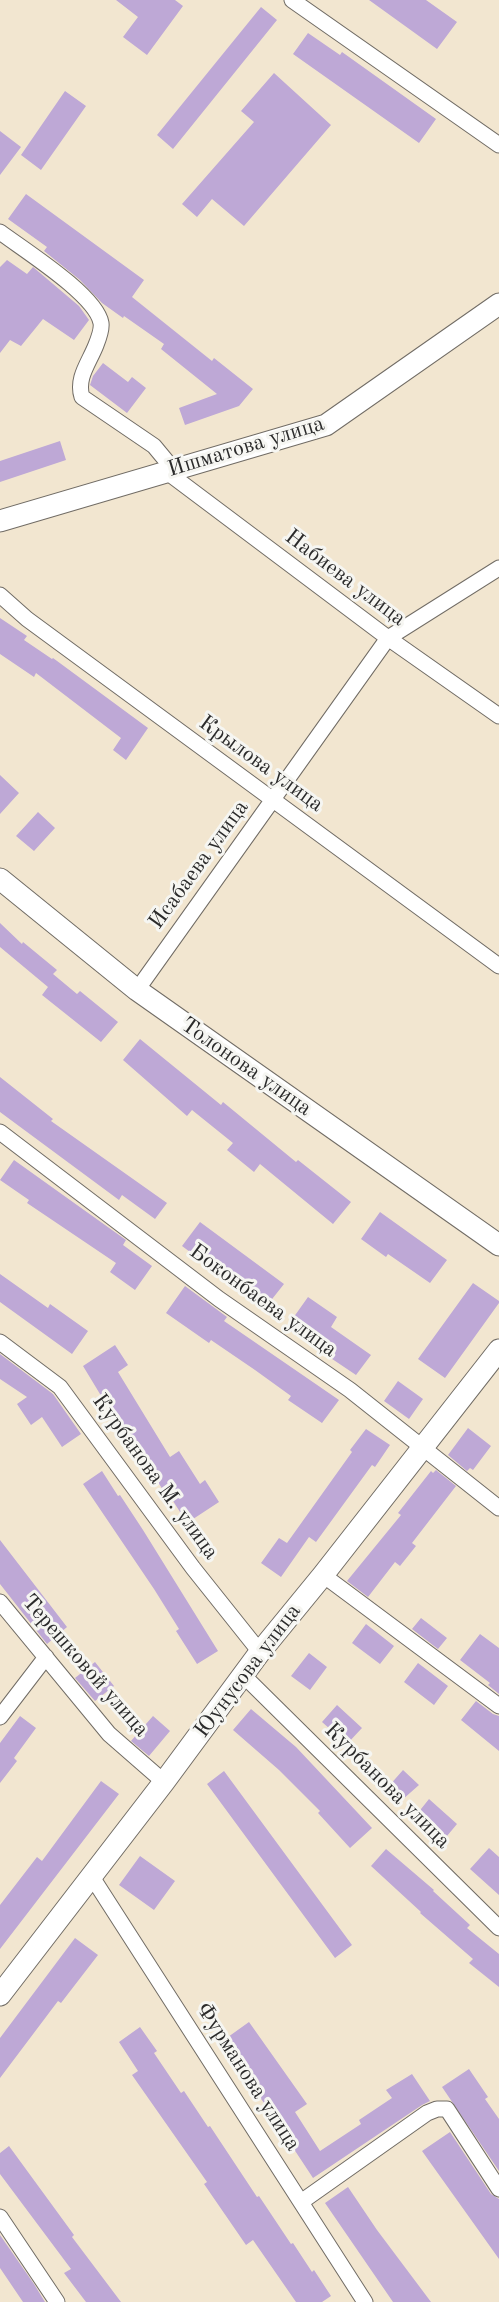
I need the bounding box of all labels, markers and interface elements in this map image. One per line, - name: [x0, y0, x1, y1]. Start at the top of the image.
- street label: Ишматова улица: [164, 411, 328, 483]
- street label: Набиева улица: [279, 524, 411, 632]
- street label: Крылова улица: [193, 710, 329, 818]
- street label: Исабаева улица: [143, 795, 255, 935]
- street label: Толонова улица: [175, 1012, 317, 1122]
- street label: Боконбаева улица: [184, 1239, 342, 1363]
- street label: Курбанова М. улица: [86, 1389, 224, 1565]
- street label: Терешковой улица: [16, 1589, 154, 1743]
- street label: Юунусова улица: [189, 1599, 307, 1743]
- street label: Курбанова улица: [318, 1717, 456, 1855]
- street label: Фурманова улица: [190, 1998, 306, 2156]

